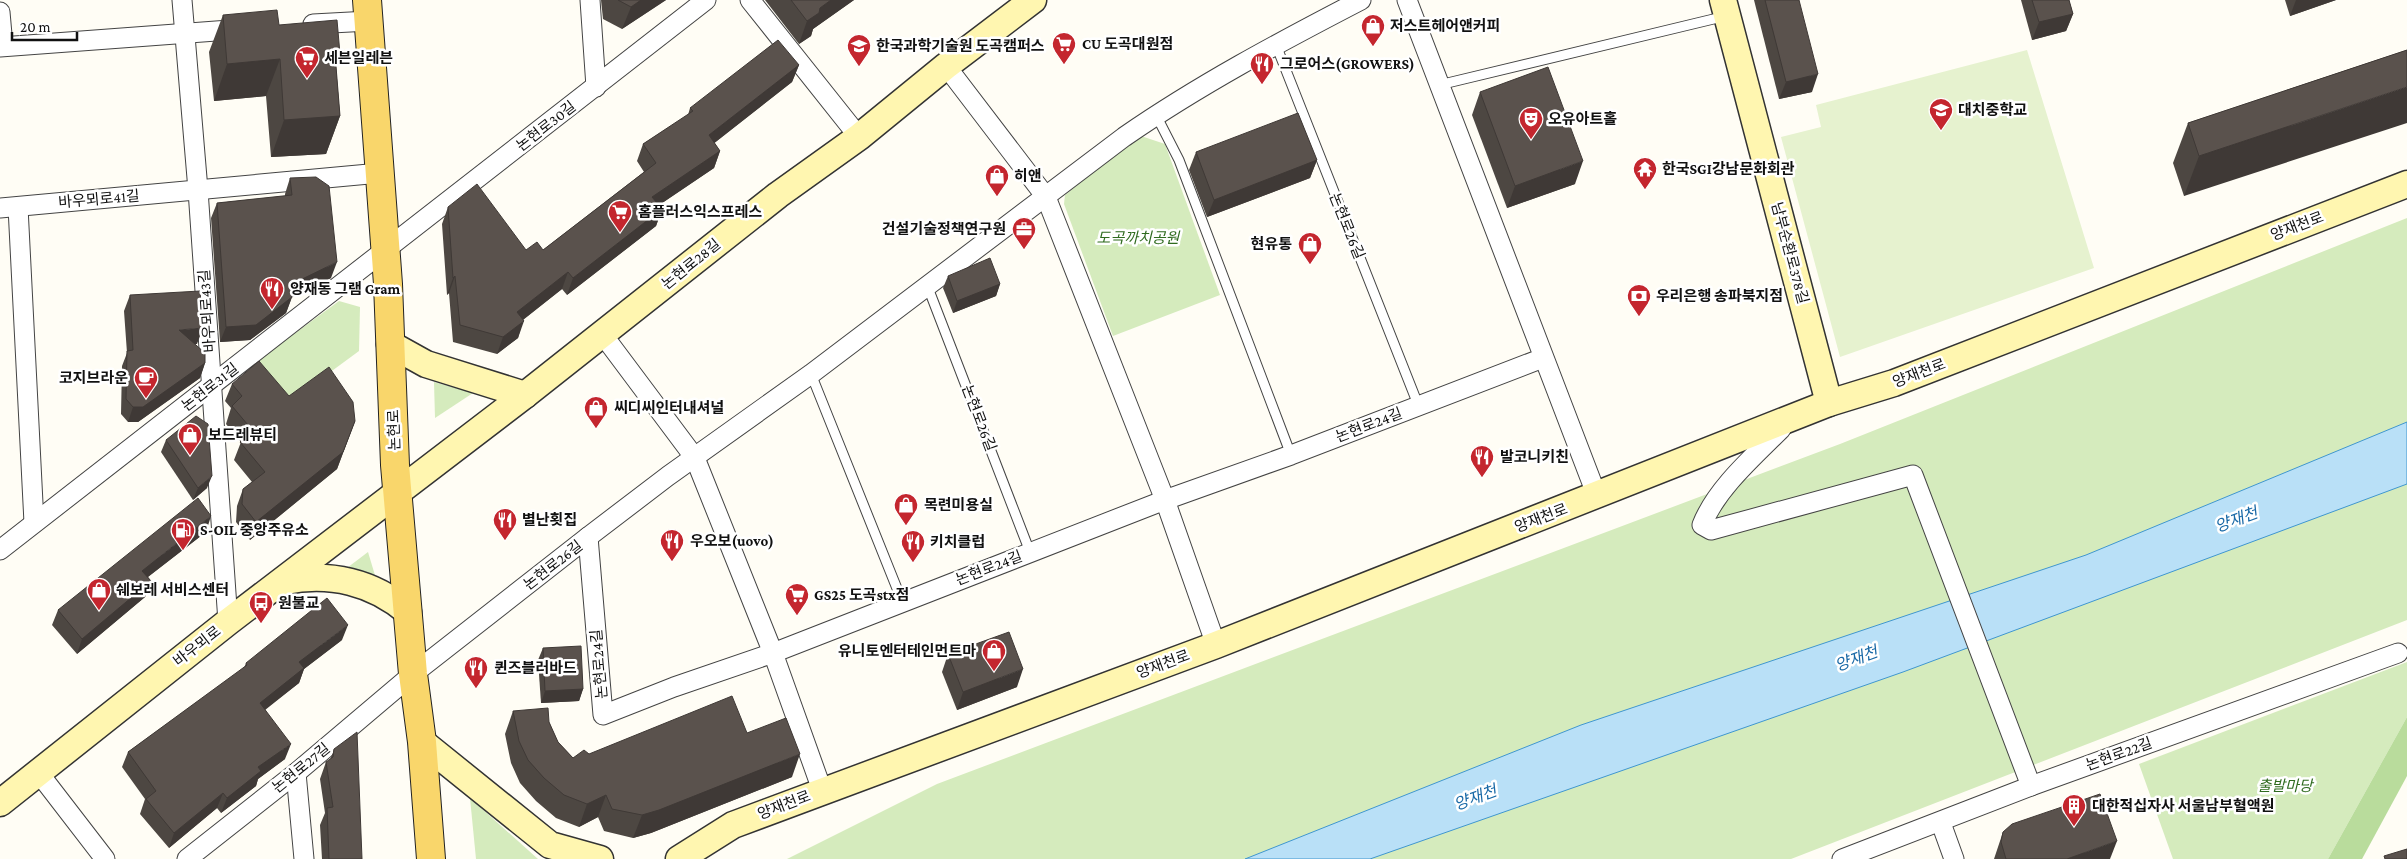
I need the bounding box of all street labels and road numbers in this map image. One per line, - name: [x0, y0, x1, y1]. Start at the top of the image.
- street label: 논현로30길: [513, 97, 579, 154]
- street label: 바우뫼로41길: [58, 187, 140, 211]
- street label: 논현로26길: [1326, 190, 1368, 261]
- street label: 남부순환로378길: [1769, 200, 1812, 306]
- street label: 양재천로: [2268, 208, 2326, 243]
- street label: 논현로28길: [658, 235, 723, 292]
- street label: 바우뫼로43길: [196, 269, 218, 353]
- street label: 양재천로: [1890, 355, 1948, 390]
- street label: 논현로31길: [178, 359, 241, 414]
- street label: 논현로26길: [959, 382, 1000, 454]
- street label: 논현로24길: [1333, 404, 1405, 445]
- street label: 논현로: [384, 409, 403, 451]
- street label: 양재천로: [1512, 500, 1570, 535]
- street label: 논현로26길: [520, 536, 585, 593]
- street label: 논현로24길: [953, 547, 1025, 588]
- street label: 바우뫼로: [170, 623, 224, 669]
- street label: 논현로24길: [587, 628, 610, 700]
- street label: 양재천로: [1134, 646, 1192, 681]
- street label: 논현로22길: [2083, 734, 2154, 773]
- street label: 논현로27길: [269, 739, 333, 796]
- street label: 양재천로: [755, 787, 813, 822]

